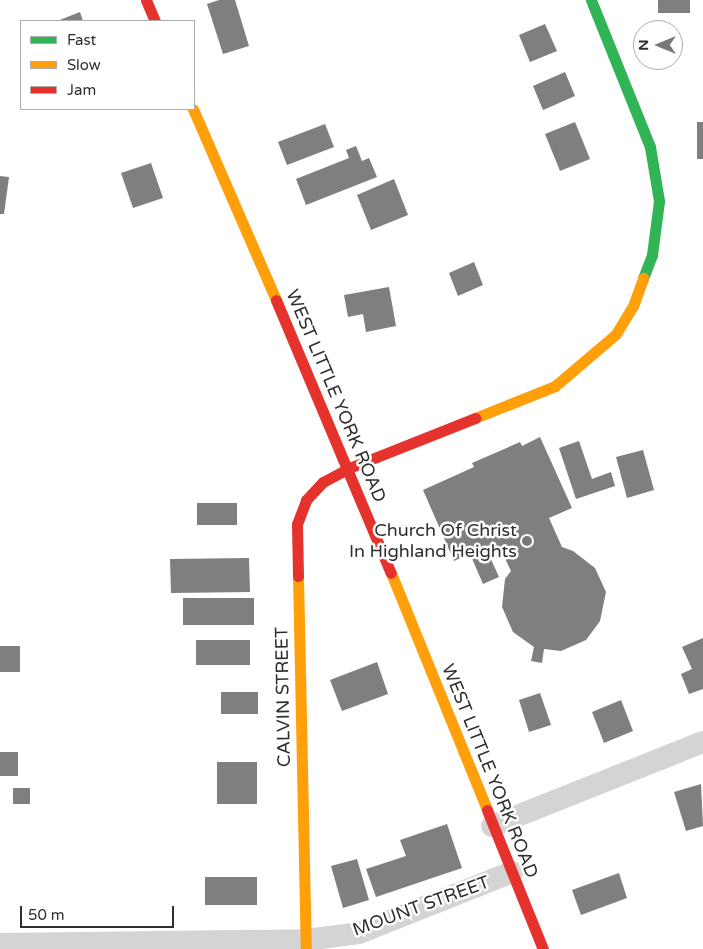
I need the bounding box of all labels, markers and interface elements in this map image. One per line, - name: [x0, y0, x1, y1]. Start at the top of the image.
- legend: [20, 20, 195, 110]
- north arrow: [633, 20, 683, 70]
- text: Fast: [67, 31, 96, 49]
- text: N: [635, 39, 652, 51]
- text: Slow: [67, 56, 101, 74]
- text: Jam: [67, 81, 96, 99]
- street label: WEST LITTLE YORK ROAD: [281, 286, 391, 506]
- place label: Church Of Christ In Highland Heights: [349, 520, 517, 562]
- marker: Church Of Christ In Highland Heights: [521, 535, 533, 547]
- street label: CALVIN STREET: [271, 627, 295, 767]
- street label: WEST LITTLE YORK ROAD: [437, 661, 543, 881]
- street label: MOUNT STREET: [350, 871, 492, 941]
- scale bar: [22, 896, 176, 928]
- text: 50 m: [28, 906, 65, 924]

